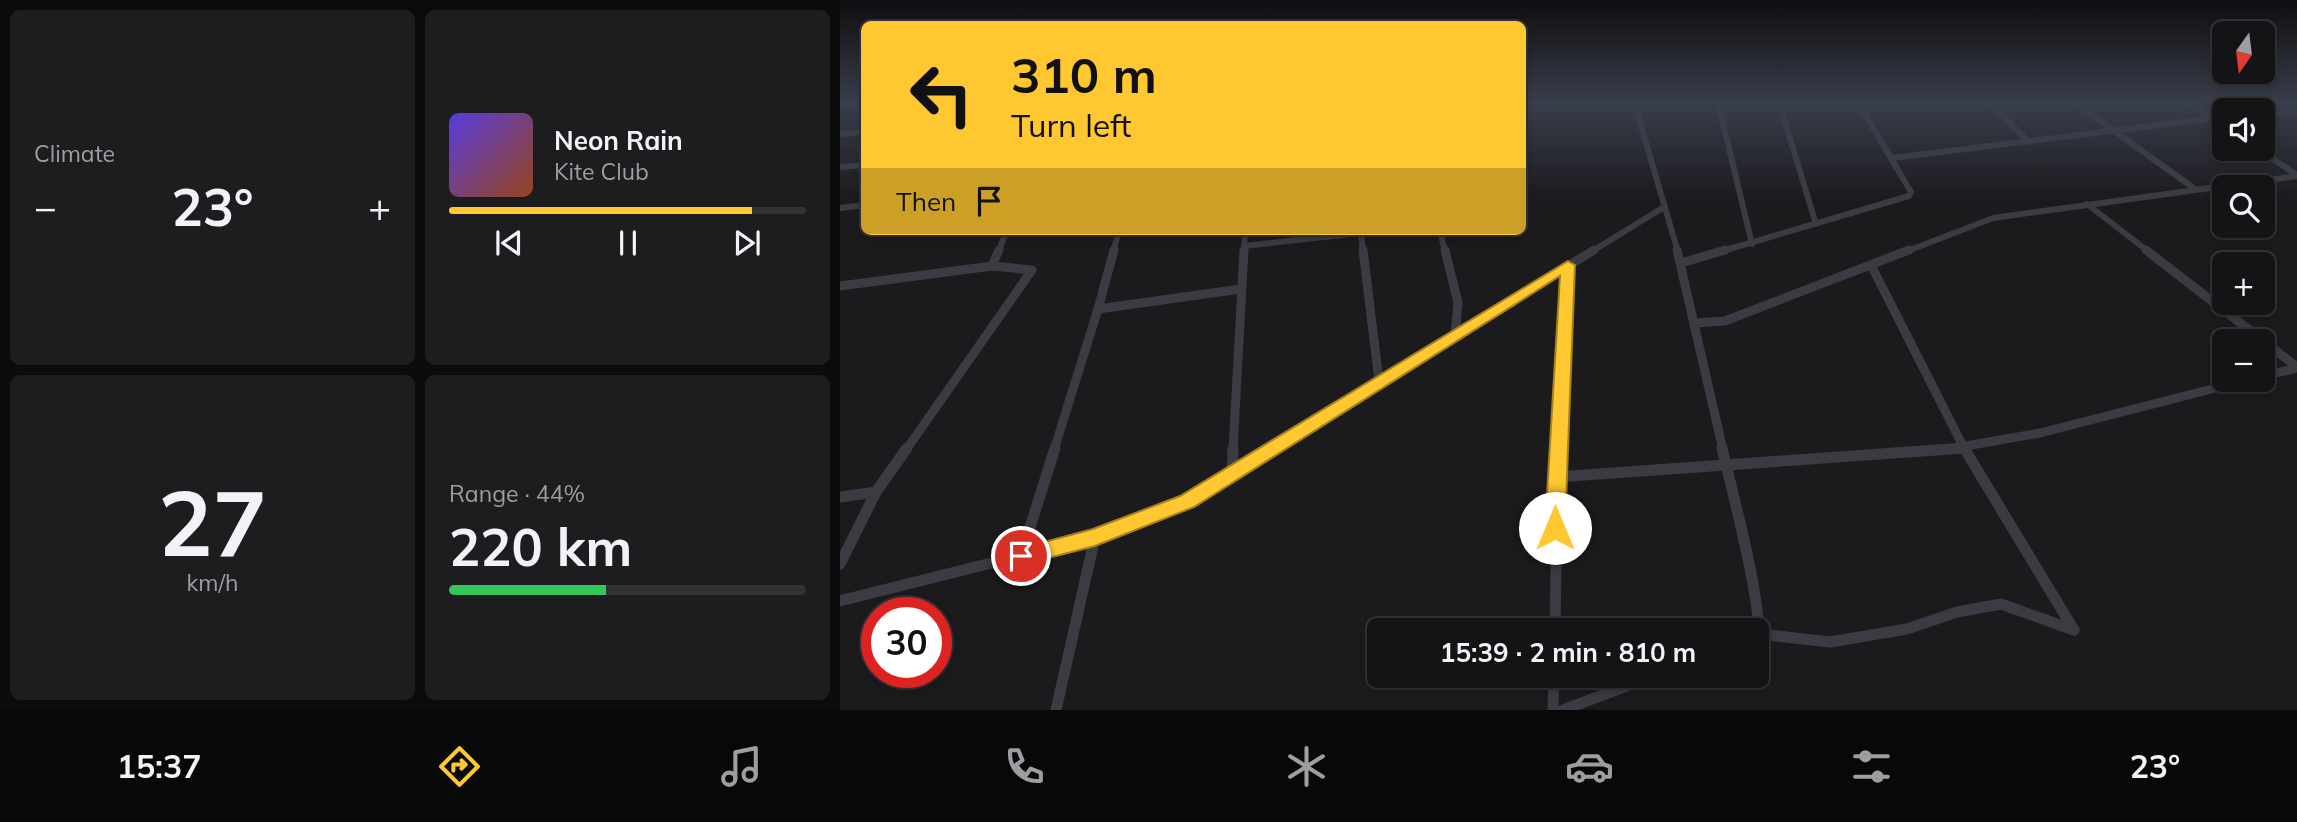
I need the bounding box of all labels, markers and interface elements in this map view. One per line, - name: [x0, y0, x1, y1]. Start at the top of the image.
- north arrow: [2212, 21, 2275, 84]
- map controls: [2212, 21, 2275, 392]
- text: 310 m: [1011, 44, 1157, 105]
- icon: left: [896, 49, 987, 140]
- button: sound: [2212, 98, 2275, 161]
- text: Turn left: [1011, 105, 1131, 145]
- text: Neon Rain: [554, 124, 683, 157]
- text: Climate: [34, 139, 115, 168]
- text: Kite Club: [554, 157, 649, 186]
- text: 23°: [171, 174, 254, 239]
- button: search: [2212, 175, 2275, 238]
- icon: arrive: [970, 182, 1008, 220]
- text: −: [34, 183, 57, 231]
- text: +: [368, 183, 391, 231]
- text: Then: [896, 185, 956, 218]
- icon: previous: [490, 224, 528, 262]
- icon: pause: [609, 224, 647, 262]
- icon: next: [728, 224, 766, 262]
- button: +: [2212, 252, 2275, 315]
- button: −: [2212, 329, 2275, 392]
- text: 27: [158, 465, 267, 579]
- text: Range · 44%: [449, 479, 585, 508]
- position arrow: [1518, 491, 1592, 565]
- text: 220 km: [449, 514, 632, 579]
- pin: [991, 526, 1051, 586]
- icon: arrive: [1002, 537, 1040, 575]
- text: km/h: [186, 568, 239, 597]
- speed limit sign: 30: [861, 597, 952, 688]
- text: 15:39 · 2 min · 810 m: [1440, 636, 1696, 669]
- icon: directions: [435, 742, 484, 791]
- icon: music: [717, 742, 766, 791]
- icon: phone: [1000, 742, 1049, 791]
- icon: climate: [1282, 742, 1331, 791]
- icon: car: [1565, 742, 1614, 791]
- icon: filters: [1847, 742, 1896, 791]
- text: 15:37: [117, 746, 201, 786]
- text: 23°: [2130, 746, 2180, 786]

